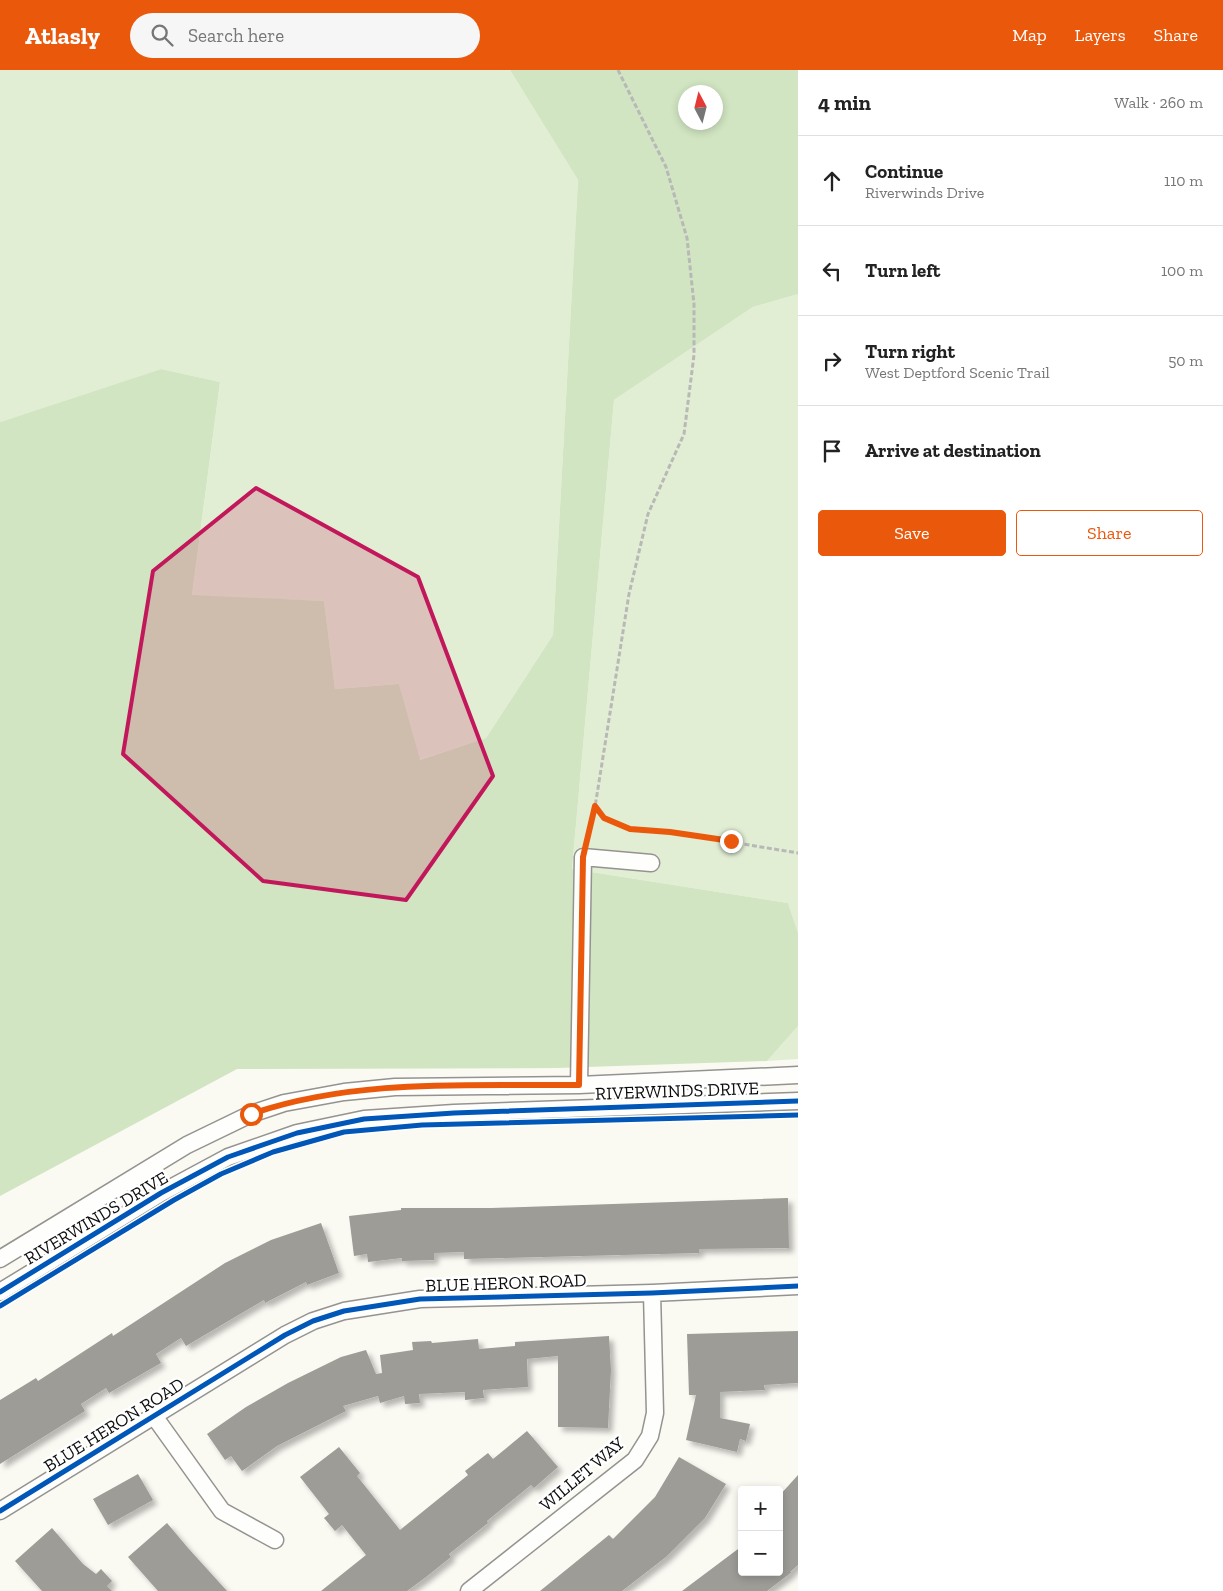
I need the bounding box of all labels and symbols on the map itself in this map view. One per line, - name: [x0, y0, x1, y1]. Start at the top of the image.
- north arrow: [678, 85, 723, 130]
- route end: [720, 830, 743, 853]
- street label: RIVERWINDS DRIVE: [595, 1077, 759, 1105]
- route start: [240, 1103, 263, 1126]
- street label: RIVERWINDS DRIVE: [20, 1166, 172, 1270]
- street label: BLUE HERON ROAD: [425, 1269, 587, 1297]
- street label: BLUE HERON ROAD: [40, 1373, 188, 1477]
- street label: WILLET WAY: [535, 1432, 629, 1516]

